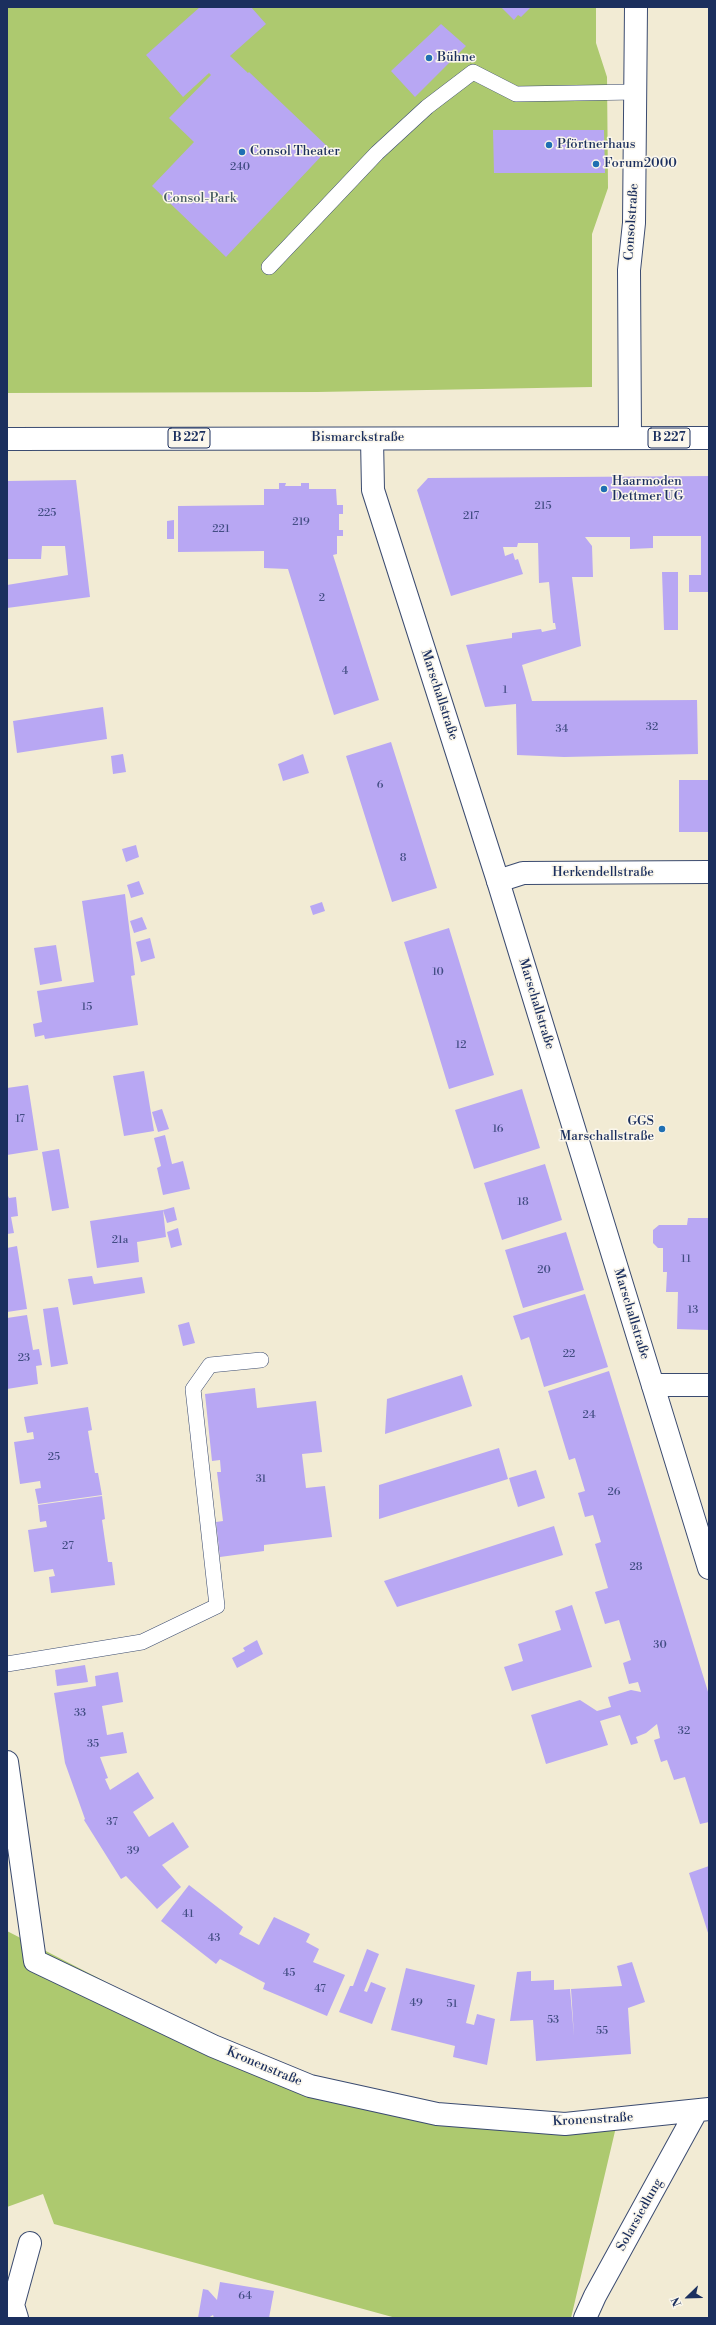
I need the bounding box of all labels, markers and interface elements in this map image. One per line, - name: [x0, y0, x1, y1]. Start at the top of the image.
- place label: Bühne: [437, 50, 476, 66]
- marker: Bühne: [424, 53, 434, 63]
- place label: Pförtnerhaus: [557, 137, 635, 153]
- marker: Pförtnerhaus: [544, 140, 554, 150]
- place label: Consol Theater: [250, 144, 340, 160]
- marker: Consol Theater: [237, 147, 247, 157]
- place label: Forum2000: [604, 156, 677, 172]
- marker: Forum2000: [591, 159, 601, 169]
- house number: 240: [230, 160, 250, 174]
- street label: Consolstraße: [622, 183, 642, 261]
- park label: Consol-Park: [163, 191, 237, 207]
- road number: B 227: [168, 428, 210, 448]
- road number: B 227: [648, 428, 690, 448]
- street label: Bismarckstraße: [312, 430, 404, 446]
- place label: Haarmoden Dettmer UG: [612, 474, 683, 505]
- marker: Haarmoden Dettmer UG: [599, 484, 609, 494]
- house number: 215: [534, 499, 552, 513]
- house number: 225: [38, 506, 56, 520]
- house number: 217: [463, 509, 479, 523]
- house number: 219: [292, 515, 310, 529]
- house number: 221: [212, 522, 230, 536]
- house number: 2: [319, 591, 325, 605]
- street label: Marschallstraße: [417, 648, 461, 742]
- house number: 4: [342, 664, 348, 678]
- house number: 1: [503, 683, 507, 697]
- house number: 32: [646, 720, 658, 734]
- house number: 34: [556, 722, 568, 736]
- house number: 6: [377, 778, 383, 792]
- house number: 8: [400, 851, 406, 865]
- street label: Herkendellstraße: [552, 865, 654, 881]
- street label: Marschallstraße: [515, 957, 557, 1051]
- house number: 10: [432, 965, 444, 979]
- house number: 15: [82, 1000, 92, 1014]
- house number: 12: [455, 1038, 467, 1052]
- house number: 17: [15, 1112, 25, 1126]
- place label: GGS Marschallstraße: [560, 1114, 654, 1145]
- house number: 16: [492, 1122, 504, 1136]
- marker: GGS Marschallstraße: [657, 1124, 667, 1134]
- house number: 18: [517, 1195, 529, 1209]
- house number: 21a: [112, 1233, 128, 1247]
- house number: 11: [681, 1252, 691, 1266]
- house number: 20: [537, 1263, 551, 1277]
- street label: Marschallstraße: [610, 1267, 652, 1361]
- house number: 13: [688, 1303, 698, 1317]
- house number: 22: [563, 1347, 575, 1361]
- house number: 23: [18, 1351, 30, 1365]
- house number: 24: [583, 1408, 595, 1422]
- house number: 25: [48, 1450, 60, 1464]
- house number: 31: [256, 1472, 266, 1486]
- house number: 26: [608, 1485, 620, 1499]
- house number: 27: [62, 1539, 74, 1553]
- house number: 28: [629, 1560, 643, 1574]
- house number: 30: [653, 1638, 667, 1652]
- house number: 33: [74, 1706, 86, 1720]
- house number: 32: [678, 1724, 690, 1738]
- house number: 35: [87, 1737, 99, 1751]
- house number: 37: [106, 1815, 118, 1829]
- house number: 39: [127, 1844, 139, 1858]
- house number: 41: [182, 1907, 194, 1921]
- house number: 43: [208, 1931, 220, 1945]
- house number: 45: [283, 1966, 295, 1980]
- house number: 47: [314, 1982, 326, 1996]
- house number: 49: [409, 1996, 423, 2010]
- house number: 51: [447, 1997, 457, 2011]
- house number: 53: [547, 2013, 559, 2027]
- house number: 55: [596, 2024, 608, 2038]
- street label: Kronenstraße: [224, 2044, 304, 2090]
- street label: Kronenstraße: [552, 2110, 634, 2130]
- street label: Solarsiedlung: [614, 2176, 666, 2254]
- north arrow: [668, 2277, 708, 2317]
- house number: 64: [238, 2289, 252, 2303]
- text: N: [669, 2295, 685, 2308]

